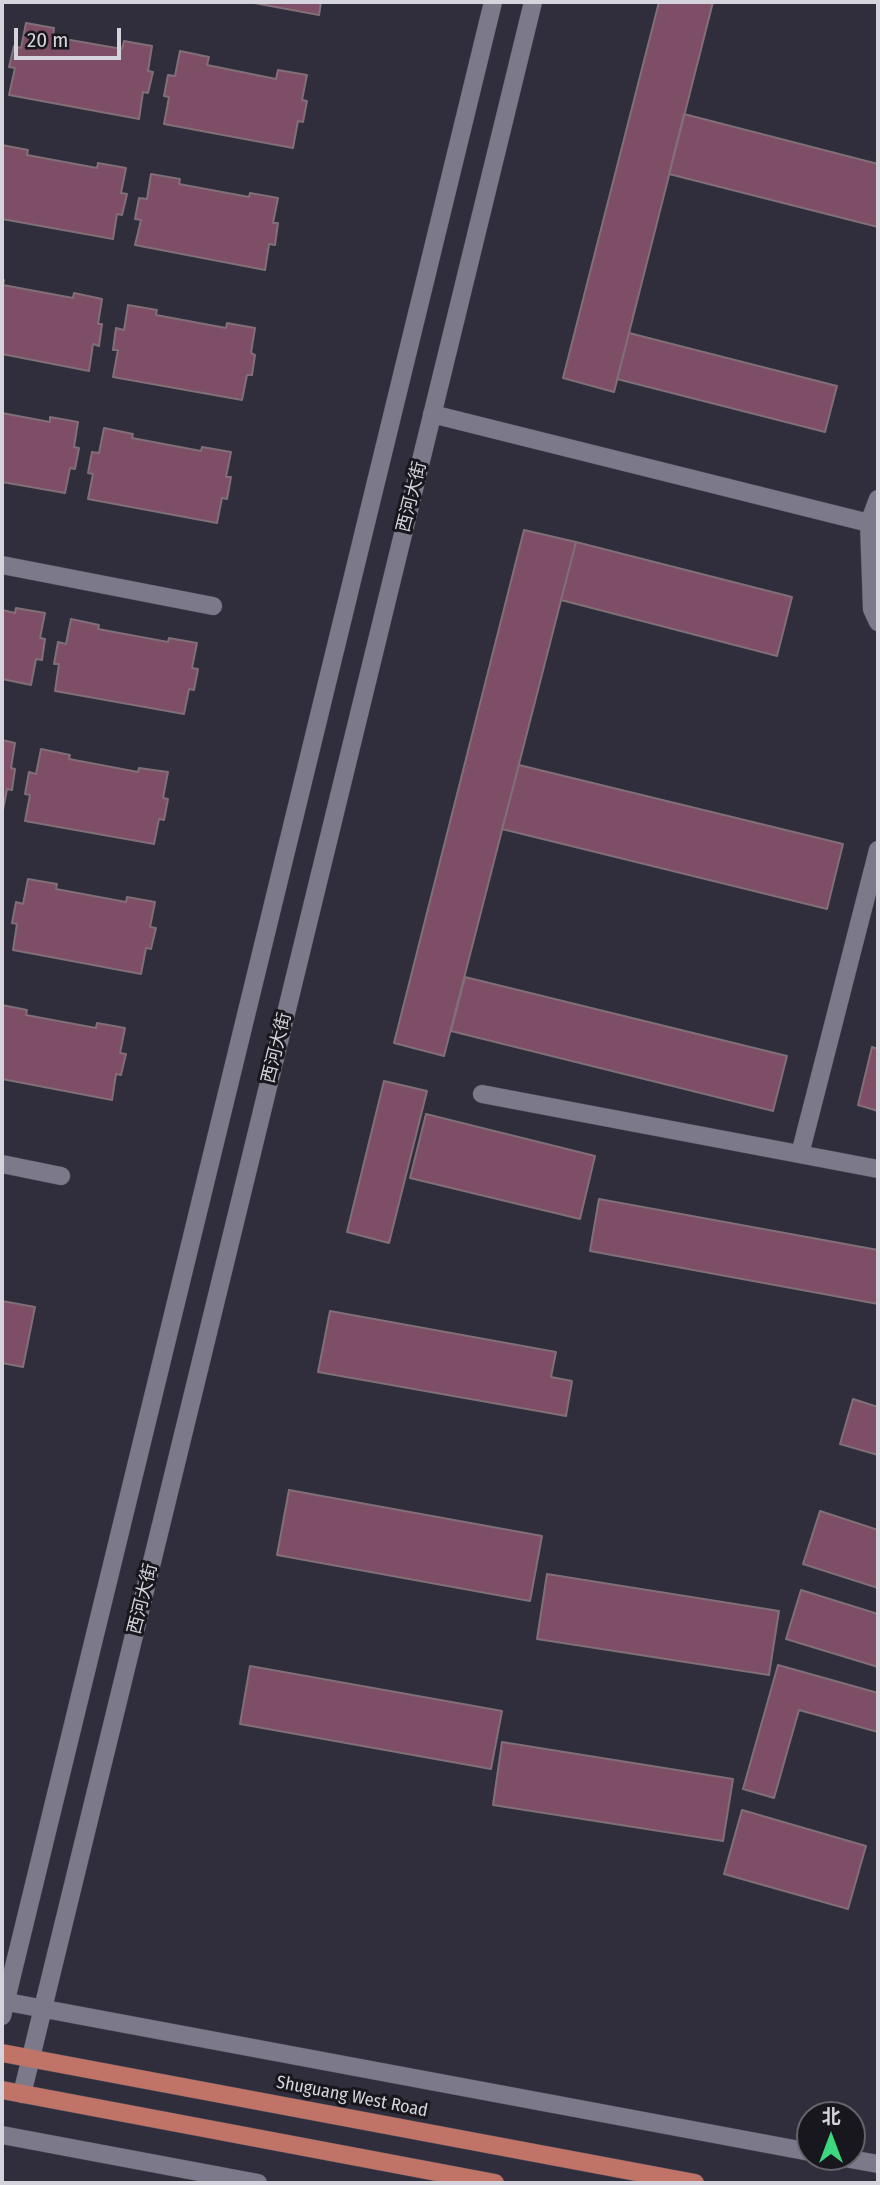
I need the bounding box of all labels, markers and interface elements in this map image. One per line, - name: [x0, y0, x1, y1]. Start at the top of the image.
- scale bar: [18, 14, 124, 58]
- text: 20 m: [27, 27, 68, 53]
- street label: 西河大街: [393, 459, 431, 535]
- street label: 西河大街: [258, 1010, 296, 1086]
- street label: 西河大街: [124, 1561, 162, 1637]
- street label: Shuguang West Road: [274, 2072, 430, 2122]
- north arrow: [796, 2101, 866, 2171]
- text: 北: [821, 2105, 841, 2128]

